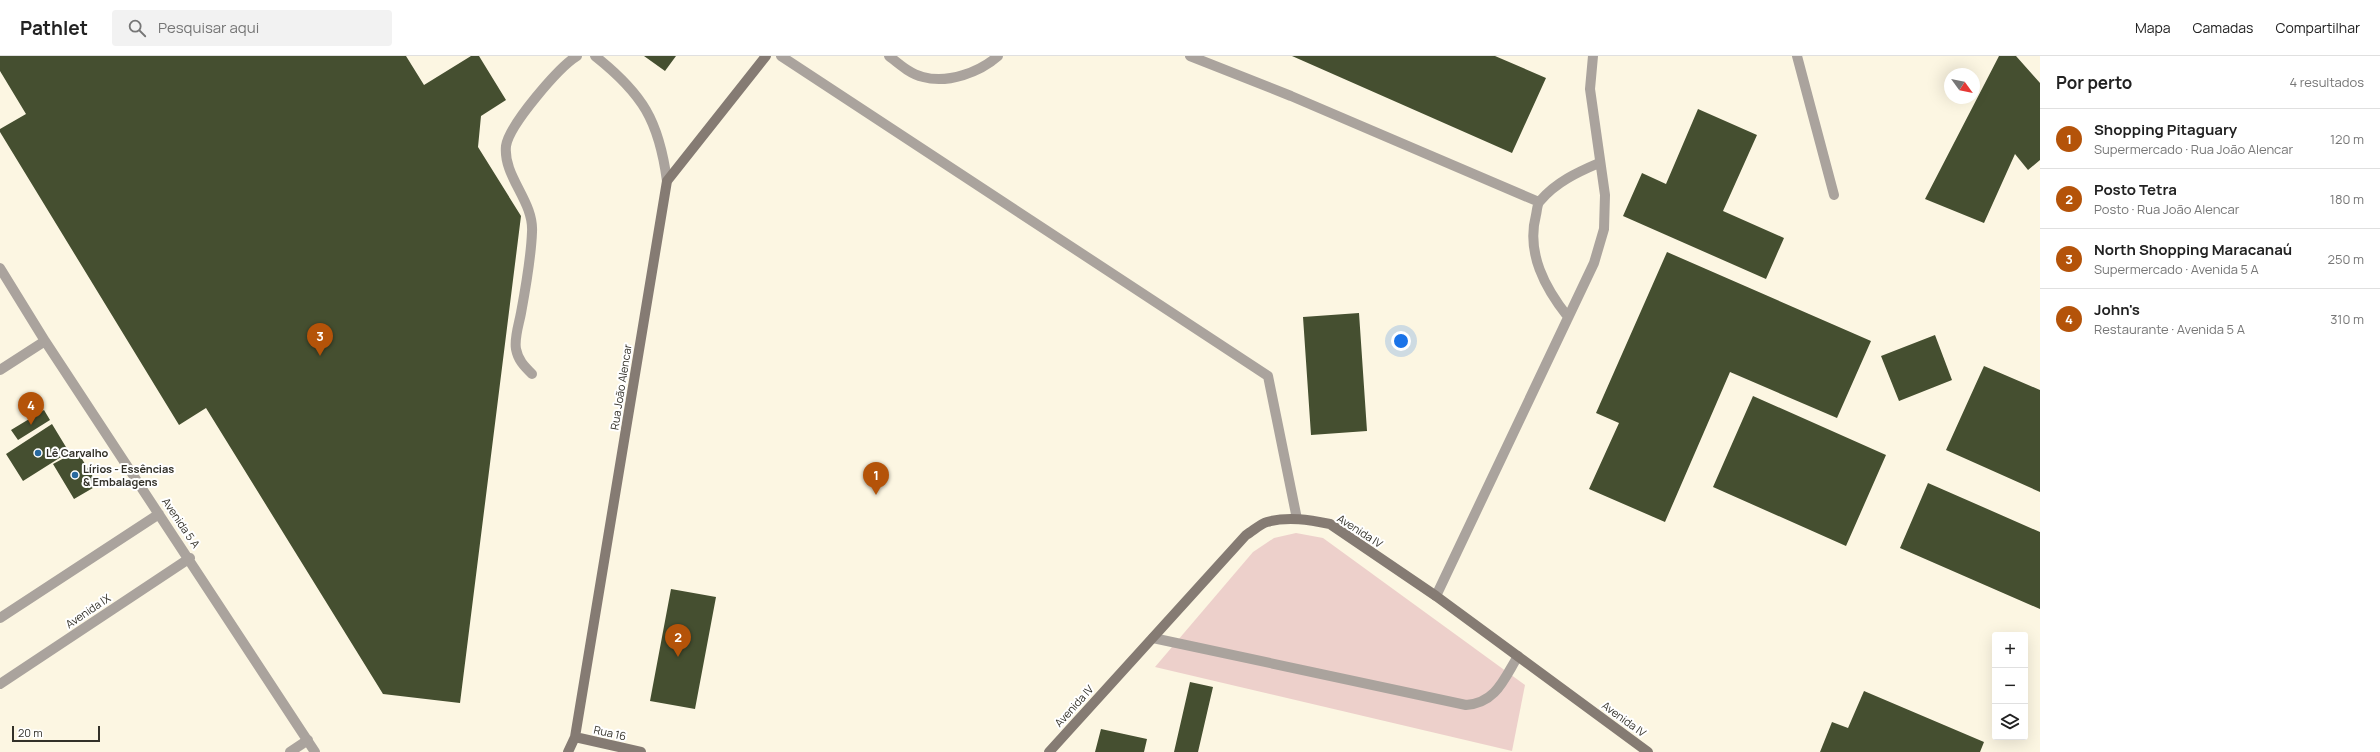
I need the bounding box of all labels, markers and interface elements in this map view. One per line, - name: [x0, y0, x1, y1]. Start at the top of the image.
- search box: [112, 10, 392, 46]
- text: Pathlet: [20, 15, 88, 41]
- icon: search: [126, 17, 148, 39]
- text: Pesquisar aqui: [158, 17, 259, 38]
- text: Mapa: [2135, 18, 2171, 37]
- text: Camadas: [2193, 18, 2253, 37]
- text: Compartilhar: [2275, 18, 2360, 37]
- north arrow: [1944, 68, 1980, 104]
- text: Por perto: [2056, 71, 2132, 94]
- text: 4 resultados: [2289, 73, 2364, 91]
- text: Shopping Pitaguary: [2094, 119, 2237, 140]
- text: 1: [2066, 130, 2072, 148]
- text: 120 m: [2330, 130, 2364, 148]
- text: Supermercado · Rua João Alencar: [2094, 140, 2293, 158]
- text: Posto Tetra: [2094, 179, 2177, 200]
- text: 2: [2065, 190, 2073, 208]
- text: 180 m: [2330, 190, 2364, 208]
- text: Posto · Rua João Alencar: [2094, 200, 2239, 218]
- text: North Shopping Maracanaú: [2094, 239, 2292, 260]
- text: 3: [2065, 250, 2073, 268]
- text: 250 m: [2328, 250, 2364, 268]
- text: Supermercado · Avenida 5 A: [2094, 260, 2259, 278]
- text: John's: [2094, 299, 2140, 320]
- text: 4: [2065, 310, 2073, 328]
- text: 310 m: [2330, 310, 2364, 328]
- text: Restaurante · Avenida 5 A: [2094, 320, 2245, 338]
- pin: 3: [307, 323, 333, 356]
- your location: [1391, 331, 1411, 351]
- street label: Rua João Alencar: [606, 343, 635, 431]
- pin: 4: [18, 392, 44, 425]
- place label: Lê Carvalho: [46, 445, 109, 460]
- marker: Lê Carvalho: [33, 448, 43, 458]
- place label: Lírios - Essências & Embalagens: [83, 461, 174, 489]
- pin: 1: [863, 462, 889, 495]
- marker: Lírios - Essências & Embalagens: [70, 470, 80, 480]
- street label: Avenida 5 A: [159, 495, 204, 551]
- street label: Avenida IV: [1335, 510, 1386, 551]
- street label: Avenida IX: [62, 590, 113, 631]
- pin: 2: [665, 624, 691, 657]
- map controls: [1992, 632, 2028, 740]
- button: +: [1992, 632, 2028, 668]
- button: −: [1992, 668, 2028, 704]
- street label: Avenida IV: [1051, 681, 1097, 730]
- street label: Avenida IV: [1599, 697, 1650, 740]
- button: layers: [1992, 704, 2028, 740]
- street label: Rua 16: [592, 722, 628, 744]
- scale bar: [12, 724, 100, 743]
- text: 20 m: [18, 725, 43, 740]

